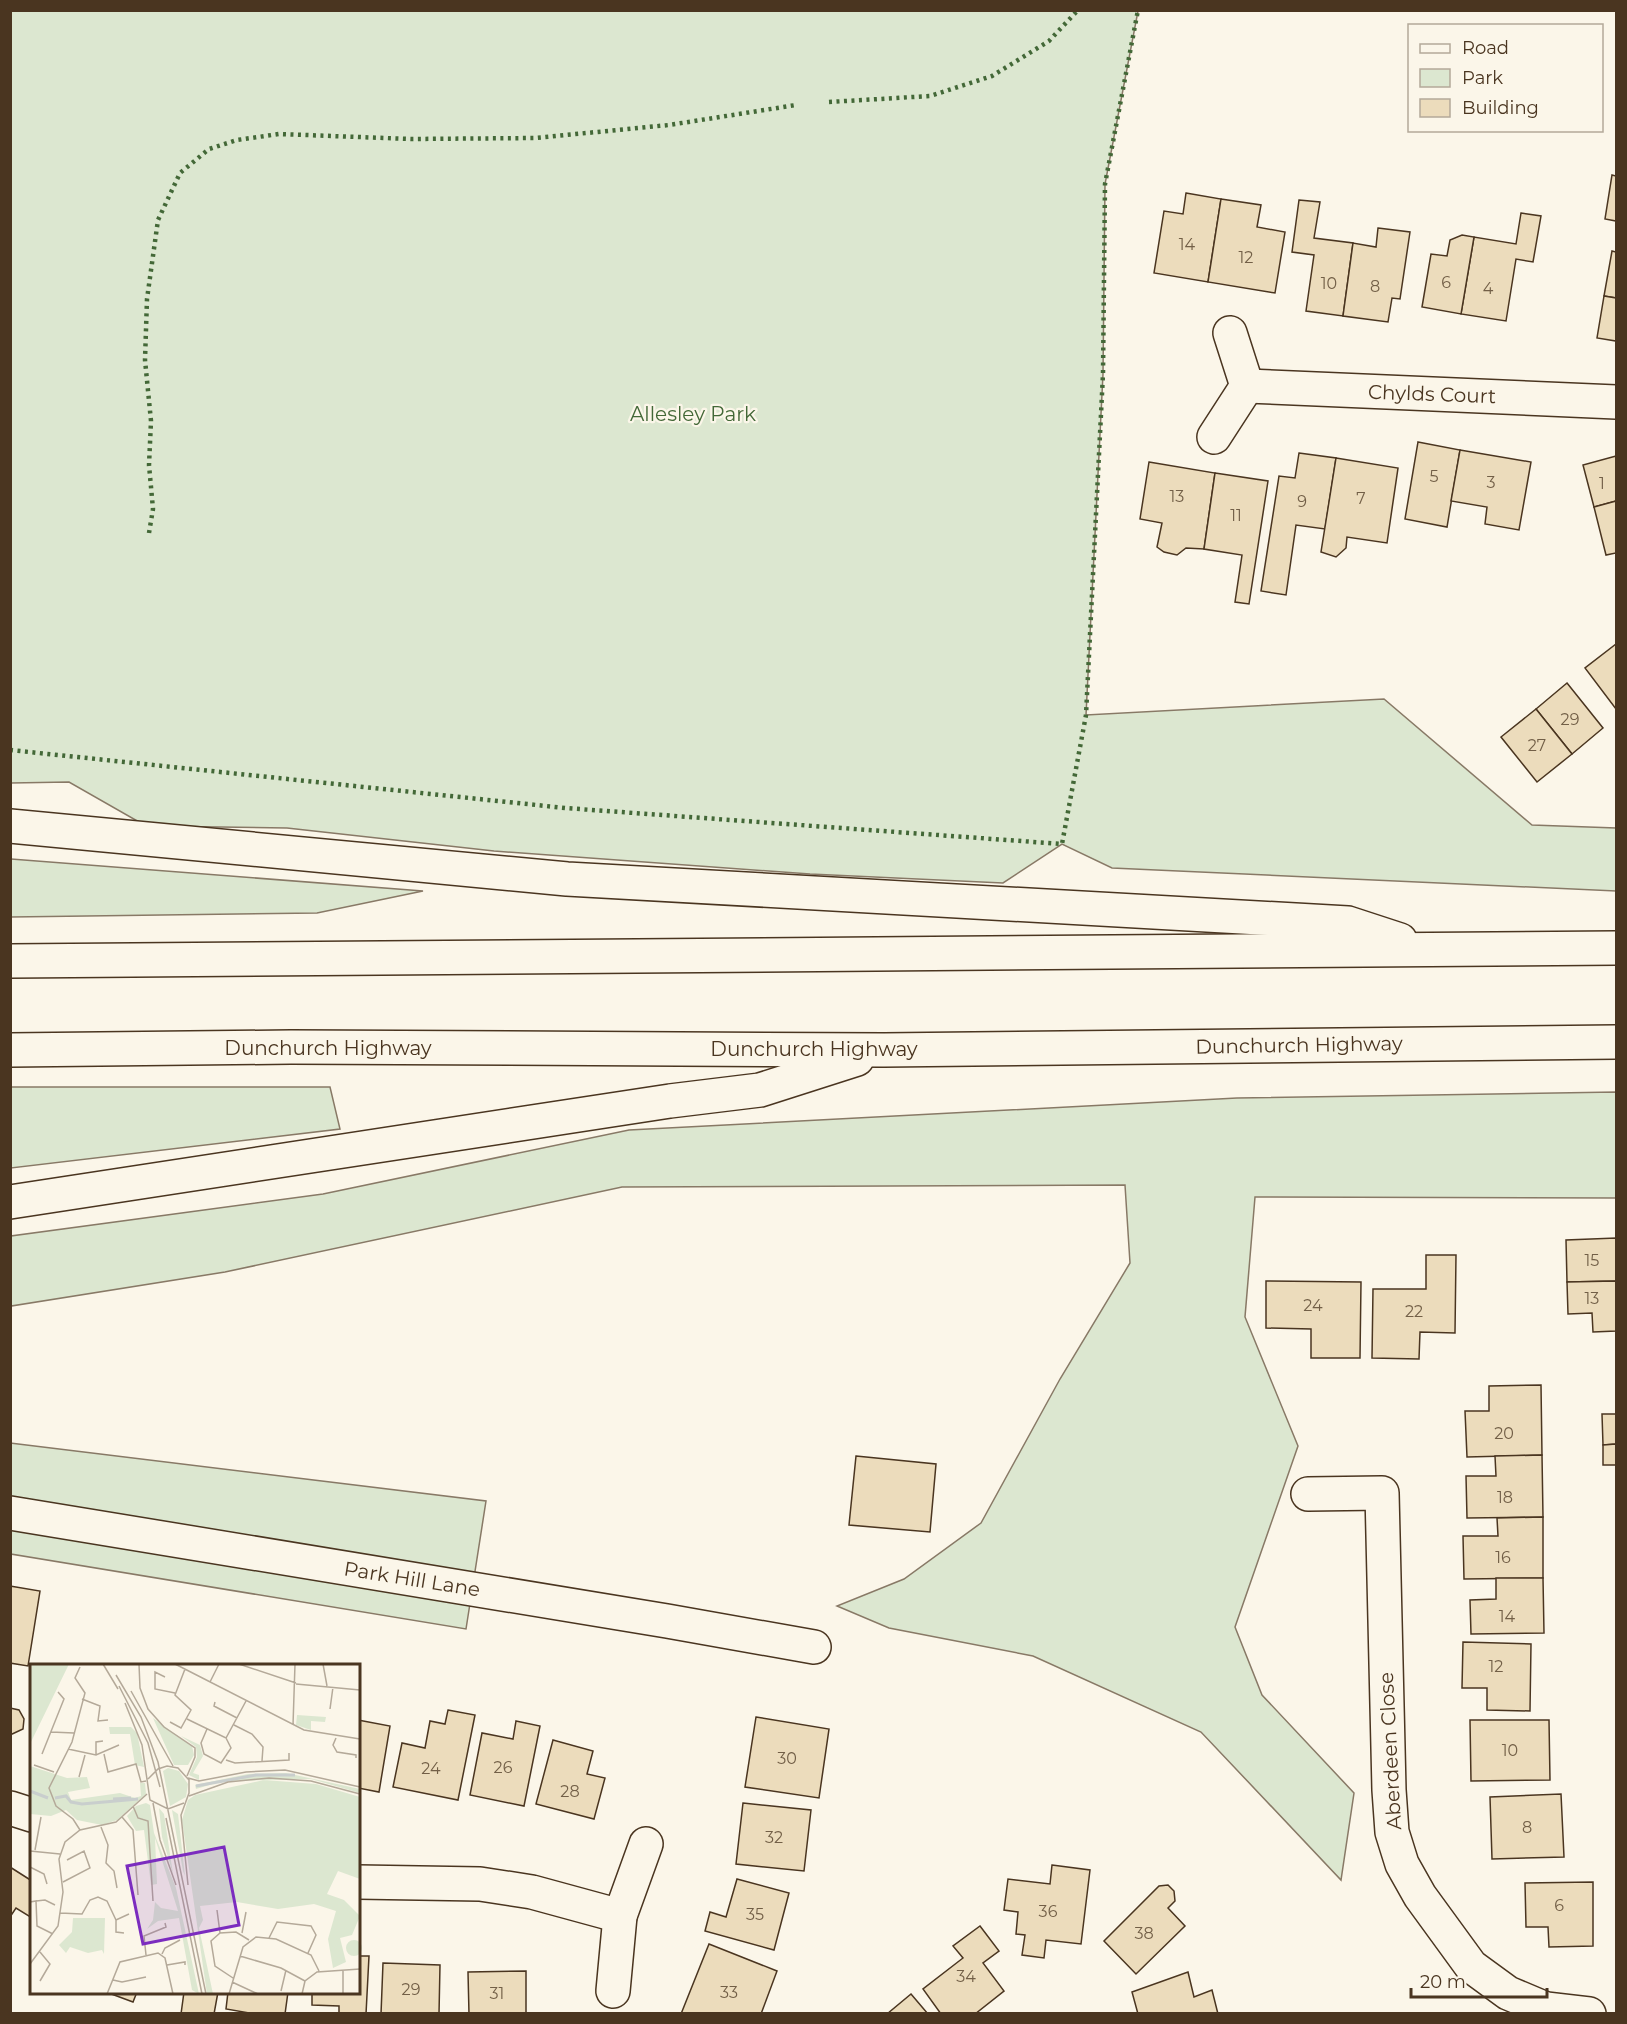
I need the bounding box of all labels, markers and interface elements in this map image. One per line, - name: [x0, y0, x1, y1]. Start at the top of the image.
- legend: [1408, 24, 1603, 132]
- text: Road: [1462, 37, 1509, 59]
- text: Park: [1462, 67, 1503, 89]
- text: Building: [1462, 97, 1539, 119]
- house number: 14: [1179, 235, 1196, 254]
- house number: 12: [1239, 248, 1253, 267]
- house number: 6: [1441, 273, 1451, 292]
- house number: 10: [1321, 274, 1337, 293]
- house number: 8: [1370, 277, 1380, 296]
- house number: 4: [1483, 279, 1494, 298]
- street label: Chylds Court: [1367, 380, 1497, 408]
- park label: Allesley Park: [630, 402, 756, 426]
- house number: 5: [1429, 467, 1439, 486]
- house number: 3: [1486, 473, 1496, 492]
- house number: 1: [1599, 474, 1605, 493]
- house number: 13: [1170, 487, 1184, 506]
- house number: 7: [1356, 489, 1366, 508]
- house number: 9: [1297, 492, 1307, 511]
- house number: 11: [1230, 506, 1242, 525]
- house number: 29: [1561, 710, 1579, 729]
- house number: 27: [1528, 736, 1546, 755]
- street label: Dunchurch Highway: [1195, 1031, 1403, 1059]
- street label: Dunchurch Highway: [224, 1036, 432, 1060]
- street label: Dunchurch Highway: [710, 1037, 918, 1061]
- house number: 15: [1585, 1251, 1599, 1270]
- house number: 13: [1585, 1289, 1599, 1308]
- house number: 24: [1303, 1296, 1323, 1315]
- house number: 22: [1405, 1302, 1423, 1321]
- house number: 20: [1494, 1424, 1514, 1443]
- house number: 18: [1497, 1488, 1513, 1507]
- house number: 16: [1495, 1548, 1511, 1567]
- street label: Park Hill Lane: [342, 1556, 482, 1602]
- house number: 14: [1499, 1607, 1516, 1626]
- house number: 12: [1489, 1657, 1503, 1676]
- inset map: [30, 1664, 360, 1994]
- street label: Aberdeen Close: [1374, 1671, 1406, 1831]
- house number: 10: [1502, 1741, 1518, 1760]
- house number: 30: [777, 1749, 797, 1768]
- house number: 26: [494, 1758, 513, 1777]
- house number: 24: [421, 1759, 441, 1778]
- house number: 28: [560, 1782, 580, 1801]
- house number: 8: [1522, 1818, 1532, 1837]
- house number: 32: [765, 1828, 783, 1847]
- house number: 6: [1554, 1896, 1564, 1915]
- house number: 36: [1039, 1902, 1058, 1921]
- house number: 35: [746, 1905, 764, 1924]
- house number: 38: [1134, 1924, 1154, 1943]
- scale bar: [1411, 1961, 1548, 1999]
- house number: 34: [956, 1967, 976, 1986]
- text: 20 m: [1420, 1971, 1466, 1993]
- house number: 29: [402, 1980, 420, 1999]
- house number: 33: [720, 1983, 738, 2002]
- house number: 31: [490, 1984, 504, 2003]

